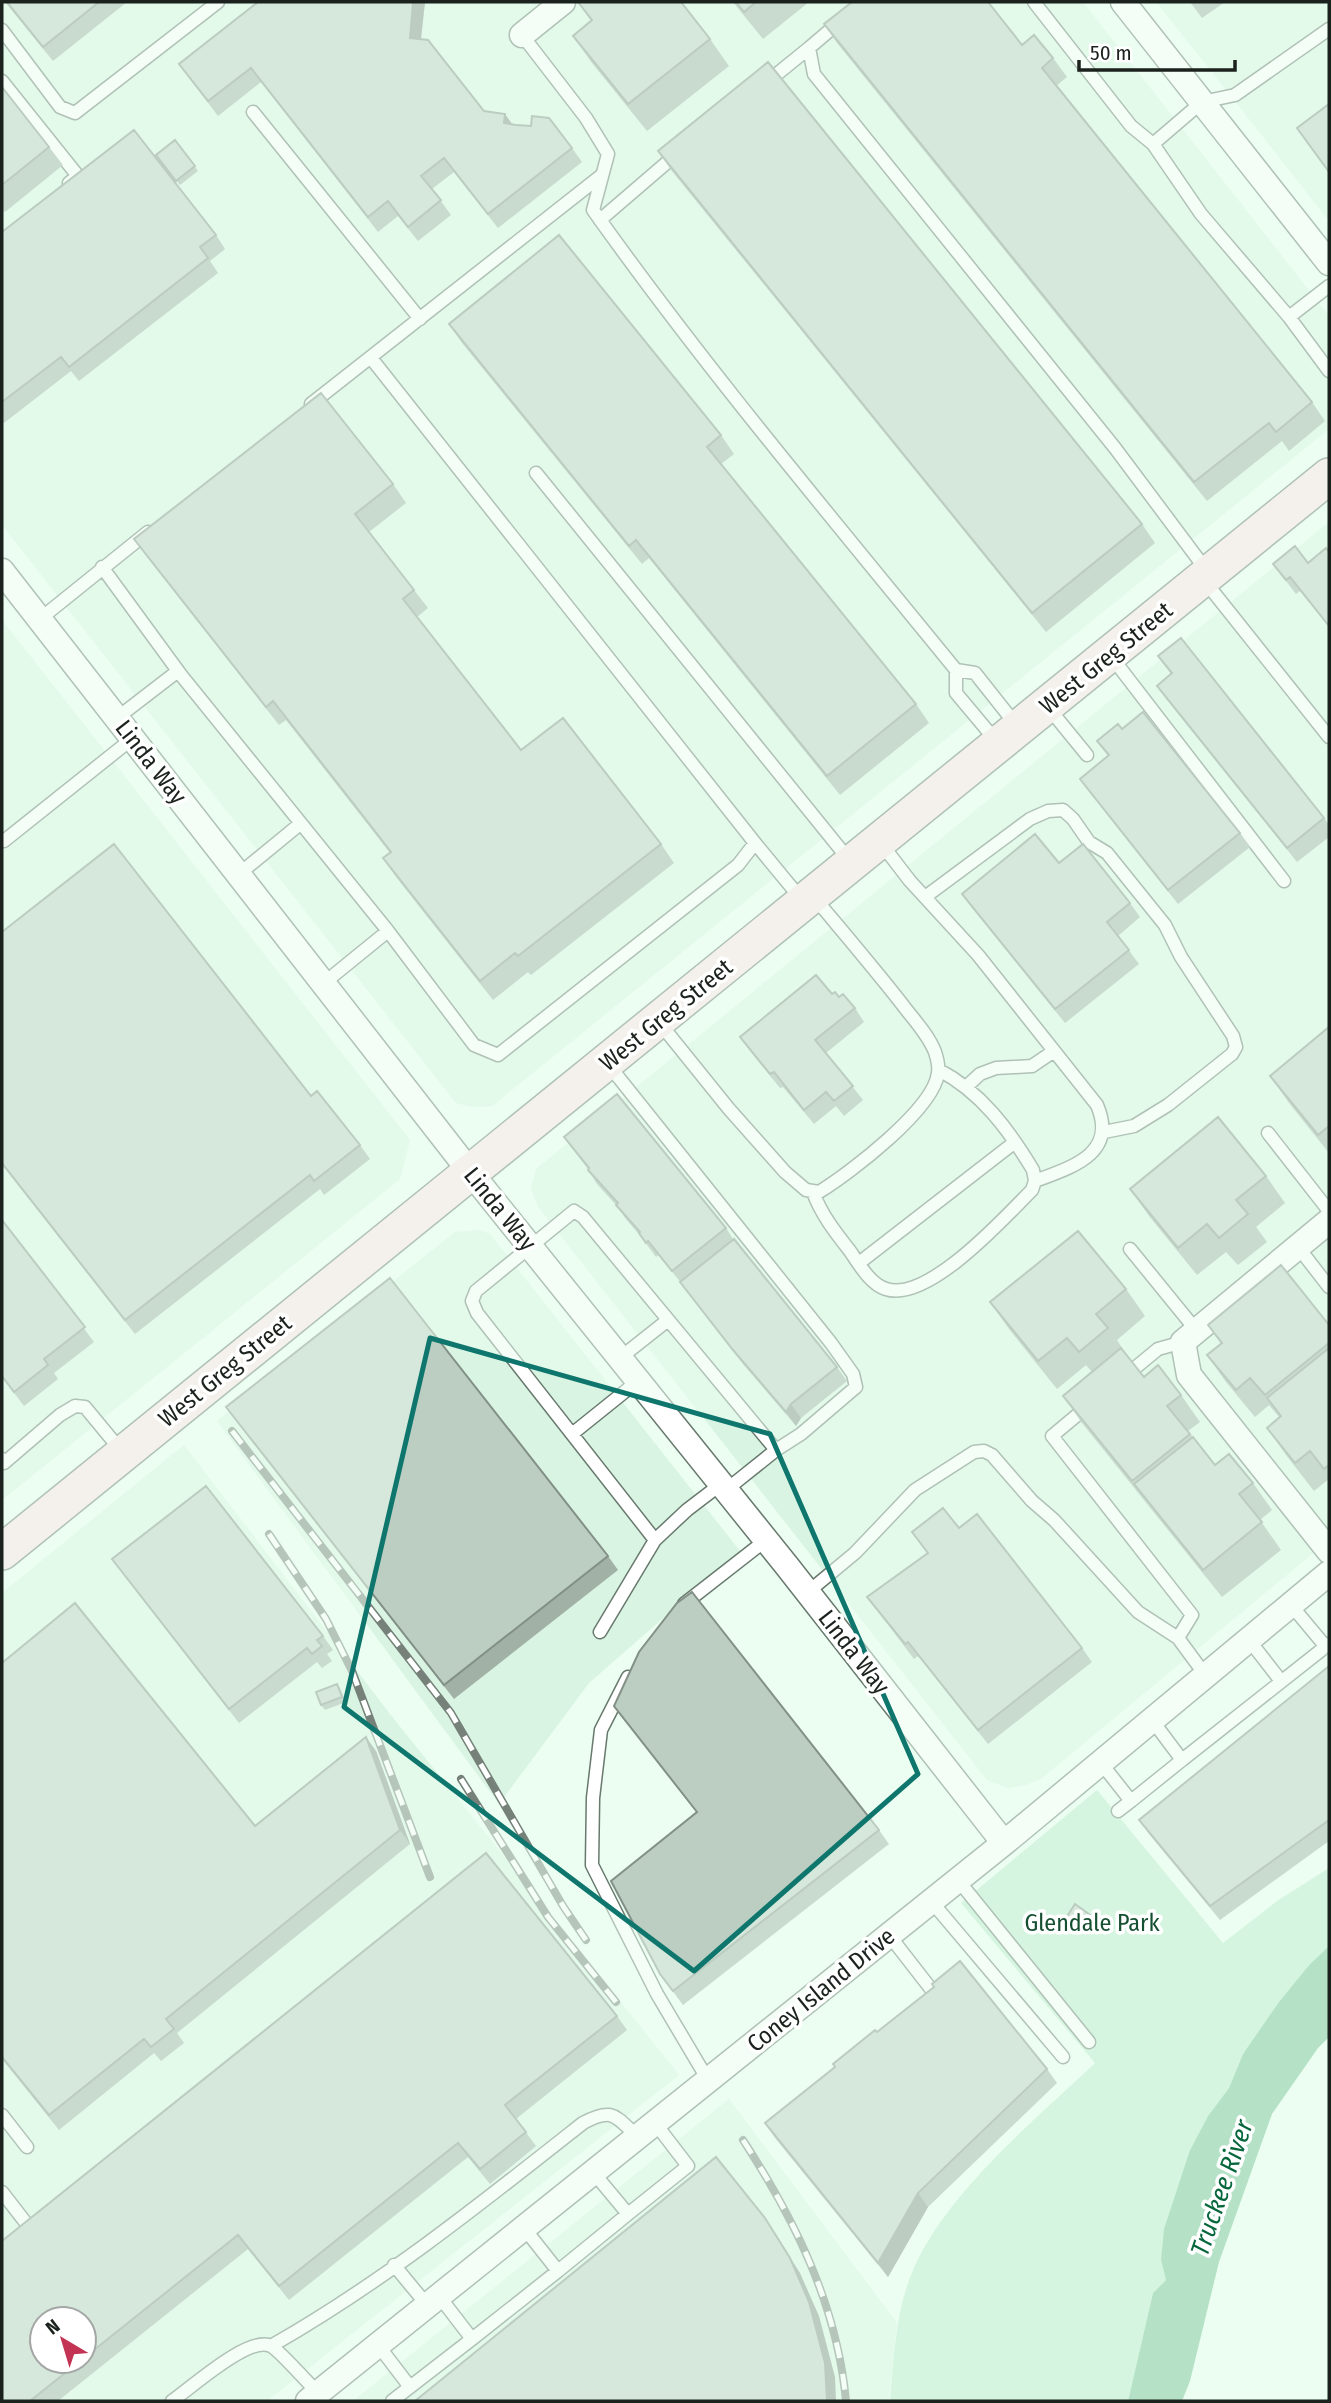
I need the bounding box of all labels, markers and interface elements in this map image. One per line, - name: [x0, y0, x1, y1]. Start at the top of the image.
- scale bar: [1079, 28, 1235, 72]
- text: 50 m: [1090, 40, 1132, 66]
- street label: West Greg Street: [1034, 596, 1178, 720]
- street label: Linda Way: [110, 714, 193, 810]
- street label: West Greg Street: [594, 953, 738, 1077]
- street label: Linda Way: [458, 1162, 542, 1256]
- street label: West Greg Street: [153, 1309, 297, 1433]
- street label: Linda Way: [813, 1604, 896, 1700]
- park label: Glendale Park: [1024, 1909, 1160, 1937]
- street label: Coney Island Drive: [742, 1922, 900, 2058]
- water label: Truckee River: [1184, 2115, 1260, 2260]
- north arrow: [28, 2305, 98, 2375]
- text: N: [41, 2314, 64, 2340]

